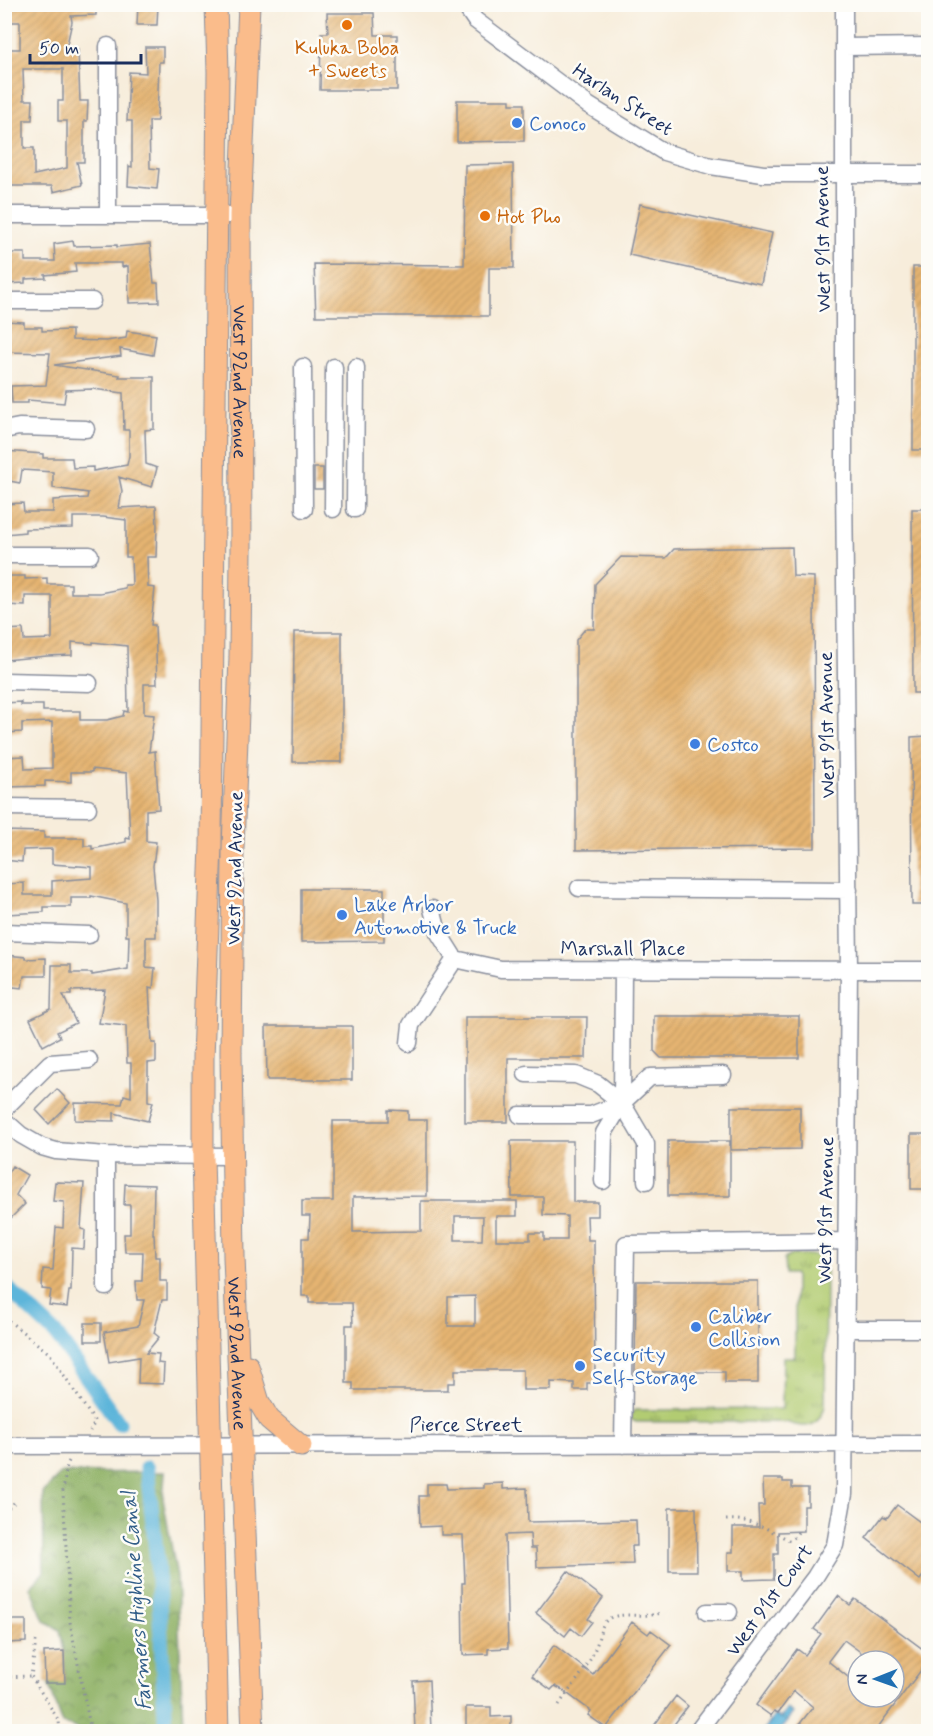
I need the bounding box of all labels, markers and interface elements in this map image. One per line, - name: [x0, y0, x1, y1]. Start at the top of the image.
- marker: Kuluka Boba + Sweets: [340, 18, 354, 32]
- scale bar: [30, 27, 141, 65]
- place label: Kuluka Boba + Sweets: [295, 35, 399, 85]
- text: 50 m: [39, 37, 79, 61]
- street label: Harlan Street: [567, 58, 678, 143]
- place label: Conoco: [529, 111, 586, 138]
- marker: Conoco: [510, 116, 524, 130]
- street label: West 91st Avenue: [809, 165, 838, 313]
- place label: Hot Pho: [497, 204, 561, 231]
- marker: Hot Pho: [478, 209, 492, 223]
- street label: West 92nd Avenue: [225, 305, 253, 459]
- street label: West 91st Avenue: [813, 651, 842, 799]
- place label: Costco: [707, 732, 759, 759]
- marker: Costco: [688, 737, 702, 751]
- street label: West 92nd Avenue: [221, 791, 250, 945]
- place label: Lake Arbor Automotive & Truck: [354, 892, 517, 942]
- marker: Lake Arbor Automotive & Truck: [335, 908, 349, 922]
- street label: Marshall Place: [561, 936, 685, 963]
- street label: West 91st Avenue: [812, 1136, 841, 1284]
- street label: West 92nd Avenue: [220, 1276, 253, 1431]
- place label: Caliber Collision: [708, 1304, 781, 1354]
- marker: Caliber Collision: [689, 1320, 703, 1334]
- place label: Security Self-Storage: [592, 1342, 698, 1392]
- marker: Security Self-Storage: [573, 1359, 587, 1373]
- street label: Pierce Street: [409, 1412, 523, 1439]
- water label: Farmers Highline Canal: [115, 1489, 159, 1711]
- street label: West 91st Court: [720, 1540, 820, 1662]
- north arrow: [846, 1649, 906, 1709]
- text: N: [852, 1674, 873, 1685]

